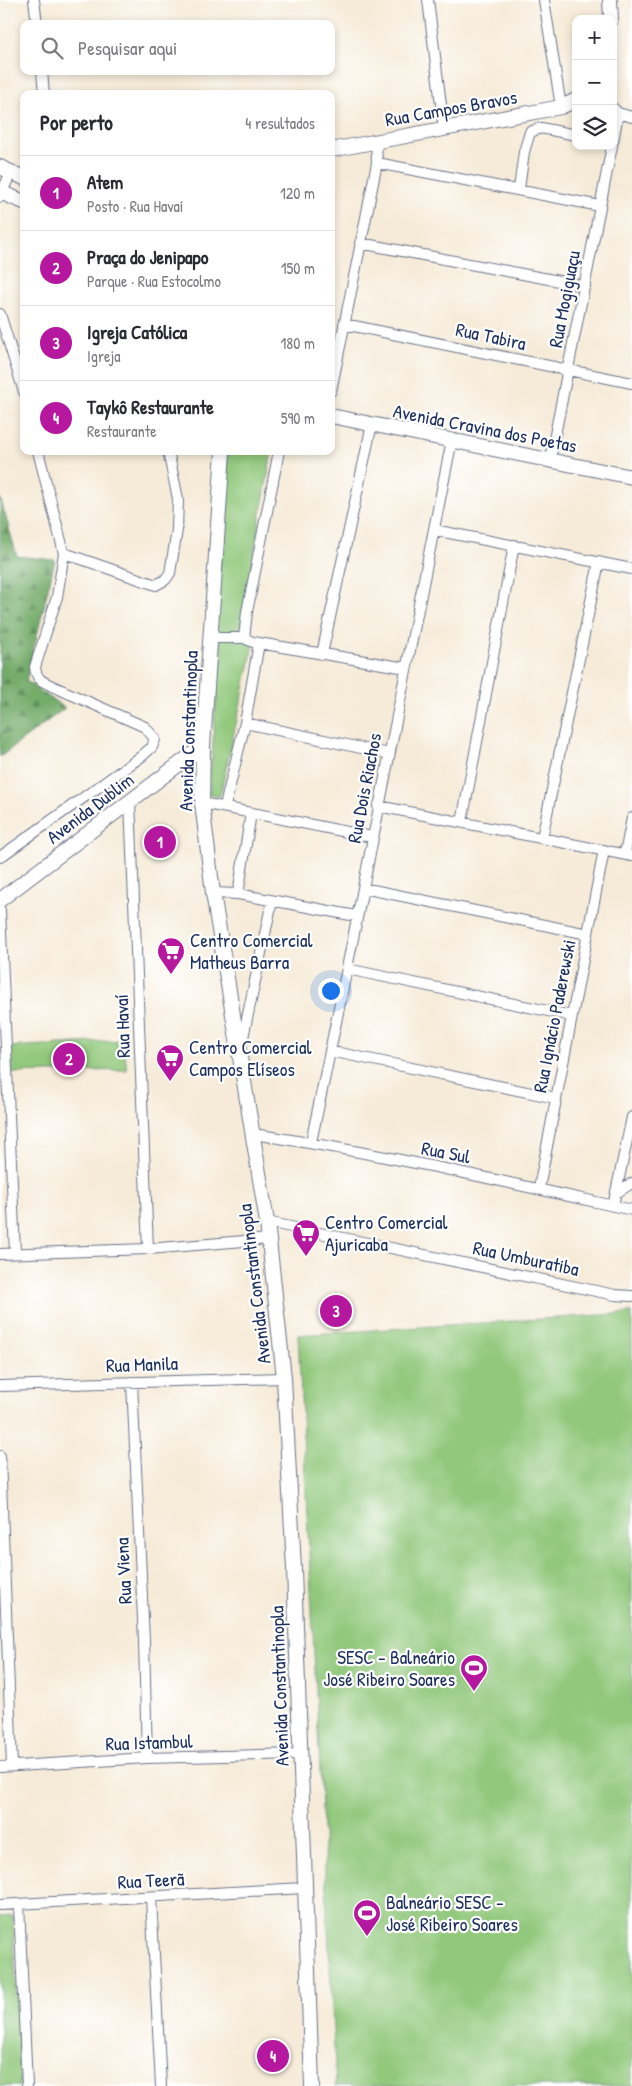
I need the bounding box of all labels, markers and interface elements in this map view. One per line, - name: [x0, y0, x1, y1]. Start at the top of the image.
- map controls: [572, 15, 617, 150]
- button: +: [572, 15, 617, 60]
- search box: [20, 20, 335, 75]
- icon: search: [38, 34, 66, 62]
- text: Pesquisar aqui: [78, 35, 177, 61]
- button: −: [572, 60, 617, 105]
- street label: Rua Campos Bravos: [383, 84, 519, 132]
- button: layers: [572, 105, 617, 150]
- text: Por perto: [40, 108, 113, 137]
- text: 4 resultados: [245, 112, 315, 134]
- text: Atem: [87, 169, 123, 195]
- text: 1: [53, 182, 59, 204]
- text: 120 m: [280, 182, 315, 204]
- text: Posto · Rua Havaí: [87, 195, 183, 217]
- text: Praça do Jenipapo: [87, 244, 208, 270]
- street label: Rua Mogiguaçu: [542, 248, 586, 350]
- text: 2: [52, 257, 60, 279]
- text: 150 m: [281, 257, 315, 279]
- text: Parque · Rua Estocolmo: [87, 270, 221, 292]
- street label: Rua Tabira: [453, 316, 529, 356]
- text: Igreja Católica: [87, 319, 187, 345]
- text: 3: [52, 332, 60, 354]
- text: 180 m: [281, 332, 315, 354]
- text: Igreja: [87, 345, 120, 367]
- text: Taykô Restaurante: [87, 394, 214, 420]
- street label: Avenida Cravina dos Poetas: [391, 397, 579, 459]
- text: 4: [53, 407, 59, 429]
- text: 590 m: [281, 407, 315, 429]
- text: Restaurante: [87, 420, 157, 442]
- street label: Avenida Constantinopla: [172, 650, 204, 812]
- street label: Rua Dois Riachos: [341, 731, 387, 845]
- street label: Avenida Dublim: [41, 767, 139, 849]
- pin: 1: [144, 823, 176, 861]
- place label: Centro Comercial Matheus Barra: [190, 927, 313, 975]
- supermarket icon: Centro Comercial Matheus Barra: [156, 936, 186, 975]
- street label: Rua Ignácio Paderewski: [526, 937, 582, 1095]
- your location: [318, 978, 344, 1004]
- street label: Rua Havaí: [108, 994, 136, 1058]
- place label: Centro Comercial Campos Elíseos: [189, 1034, 312, 1082]
- pin: 2: [53, 1040, 85, 1078]
- supermarket icon: Centro Comercial Campos Elíseos: [155, 1043, 185, 1082]
- street label: Rua Sul: [419, 1135, 474, 1170]
- street label: Avenida Constantinopla: [231, 1202, 277, 1365]
- place label: Centro Comercial Ajuricaba: [325, 1209, 448, 1257]
- supermarket icon: Centro Comercial Ajuricaba: [291, 1218, 321, 1257]
- street label: Rua Umburatiba: [471, 1234, 582, 1282]
- pin: 3: [320, 1292, 352, 1330]
- street label: Rua Manila: [105, 1350, 179, 1378]
- street label: Rua Viena: [108, 1537, 138, 1605]
- street label: Avenida Constantinopla: [263, 1605, 295, 1767]
- place label: SESC - Balneário José Ribeiro Soares: [323, 1644, 455, 1692]
- sports icon: SESC - Balneário José Ribeiro Soares: [459, 1653, 489, 1692]
- street label: Rua Istambul: [105, 1727, 194, 1757]
- street label: Rua Teerã: [117, 1865, 186, 1895]
- place label: Balneário SESC - José Ribeiro Soares: [386, 1889, 518, 1937]
- sports icon: Balneário SESC - José Ribeiro Soares: [352, 1898, 382, 1937]
- pin: 4: [257, 2037, 289, 2075]

